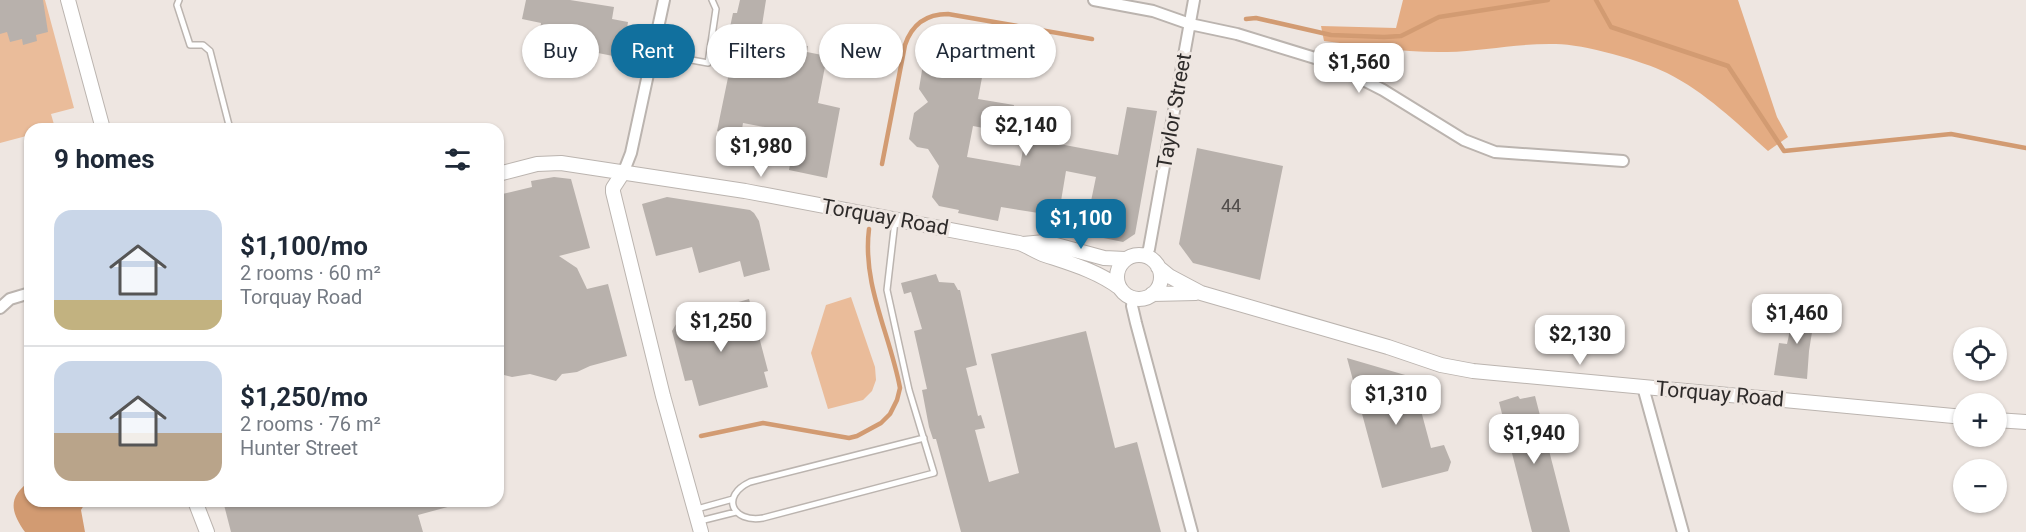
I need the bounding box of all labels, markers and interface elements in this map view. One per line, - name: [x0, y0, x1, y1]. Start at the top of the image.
- chip: Buy: [522, 24, 599, 78]
- chip: Rent: [611, 24, 695, 78]
- chip: Filters: [707, 24, 807, 78]
- chip: New: [819, 24, 903, 78]
- chip: Apartment: [915, 24, 1056, 78]
- pin: $1,560: [1310, 43, 1408, 94]
- text: $1,560: [1328, 50, 1390, 74]
- street label: Taylor Street: [1152, 51, 1196, 171]
- pin: $2,140: [977, 106, 1075, 157]
- text: $2,140: [995, 113, 1057, 137]
- pin: $1,980: [712, 127, 810, 178]
- text: $1,980: [730, 134, 792, 158]
- icon: filters: [441, 143, 474, 176]
- text: 9 homes: [54, 144, 155, 174]
- street label: Torquay Road: [820, 194, 950, 240]
- house number: 44: [1221, 195, 1241, 216]
- pin: $1,100: [1032, 199, 1130, 250]
- text: $1,100: [1050, 206, 1112, 230]
- text: $1,100/mo: [240, 231, 368, 261]
- icon: home: [102, 234, 174, 306]
- text: 2 rooms · 60 m²: [240, 261, 381, 285]
- text: Torquay Road: [240, 285, 362, 309]
- pin: $1,460: [1748, 294, 1846, 345]
- text: $1,460: [1766, 301, 1828, 325]
- pin: $1,250: [672, 302, 770, 353]
- text: $1,250: [690, 309, 752, 333]
- pin: $2,130: [1531, 315, 1629, 366]
- text: $2,130: [1549, 322, 1611, 346]
- map controls: [1953, 327, 2007, 513]
- button: locate: [1953, 327, 2007, 381]
- pin: $1,310: [1347, 375, 1445, 426]
- street label: Torquay Road: [1655, 376, 1785, 412]
- text: $1,250/mo: [240, 382, 368, 412]
- text: $1,310: [1365, 382, 1427, 406]
- icon: home: [102, 385, 174, 457]
- button: +: [1953, 393, 2007, 447]
- text: 2 rooms · 76 m²: [240, 412, 381, 436]
- pin: $1,940: [1485, 414, 1583, 465]
- text: $1,940: [1503, 421, 1565, 445]
- text: Hunter Street: [240, 436, 358, 460]
- button: −: [1953, 459, 2007, 513]

